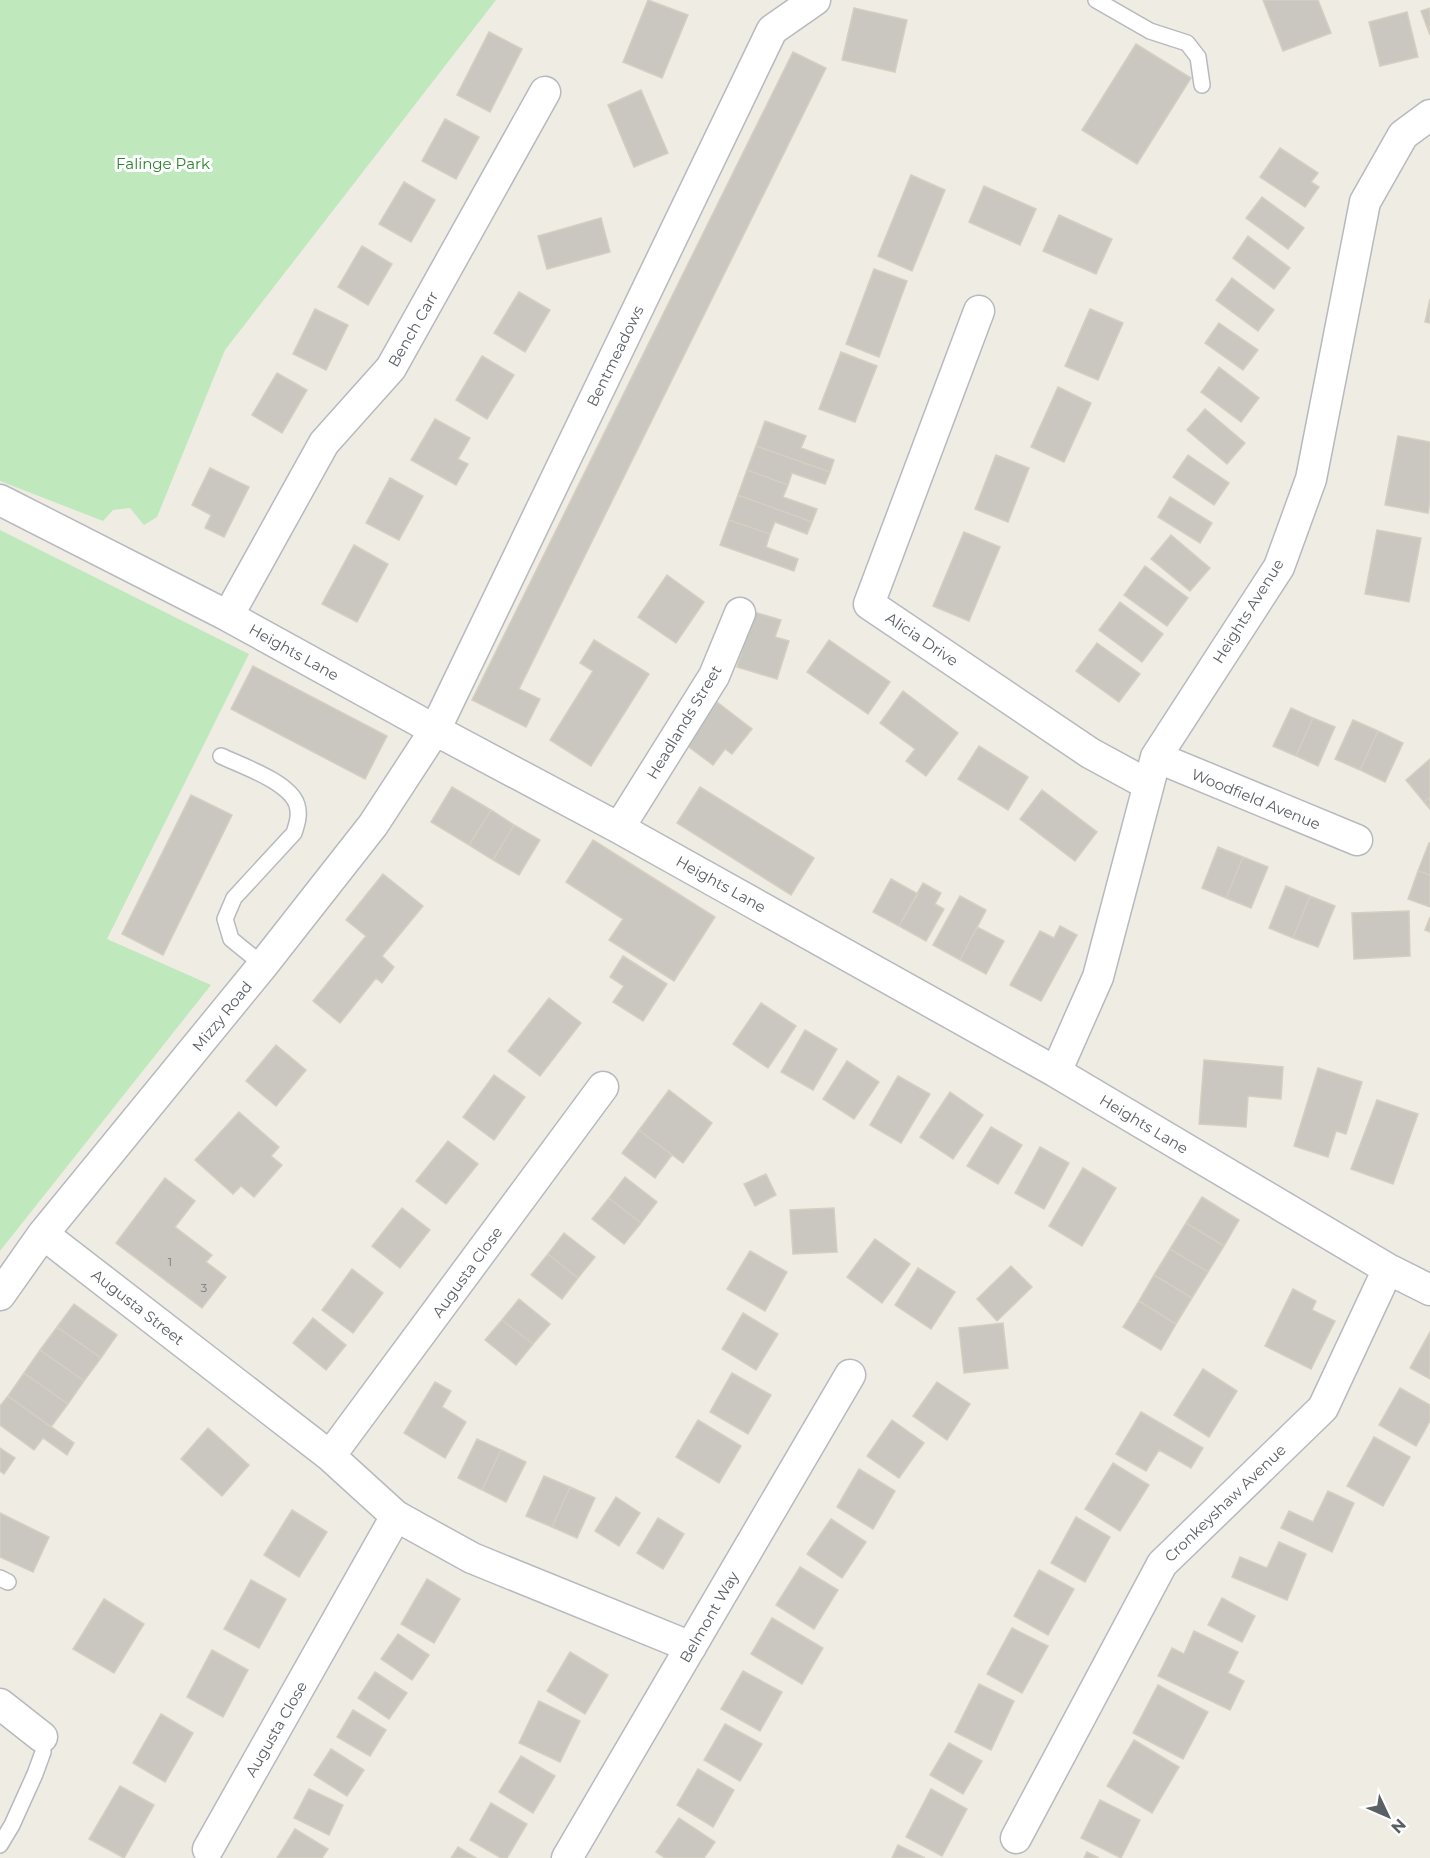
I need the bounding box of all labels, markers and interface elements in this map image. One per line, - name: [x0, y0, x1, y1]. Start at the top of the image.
- park label: Falinge Park: [116, 154, 210, 173]
- street label: Bench Carr: [384, 288, 442, 370]
- street label: Bentmeadows: [582, 302, 648, 410]
- street label: Heights Avenue: [1208, 555, 1288, 667]
- street label: Alicia Drive: [882, 608, 962, 670]
- street label: Heights Lane: [246, 619, 342, 685]
- street label: Headlands Street: [642, 661, 726, 783]
- street label: Woodfield Avenue: [1189, 764, 1323, 834]
- street label: Heights Lane: [673, 851, 769, 917]
- street label: Mizzy Road: [188, 977, 256, 1055]
- street label: Heights Lane: [1096, 1090, 1192, 1158]
- street label: Augusta Close: [428, 1223, 506, 1321]
- house number: 1: [168, 1254, 172, 1269]
- street label: Augusta Street: [88, 1265, 188, 1349]
- house number: 3: [201, 1280, 208, 1295]
- street label: Cronkeyshaw Avenue: [1160, 1440, 1290, 1566]
- street label: Belmont Way: [675, 1567, 743, 1666]
- street label: Augusta Close: [241, 1678, 311, 1780]
- north arrow: [1358, 1786, 1418, 1846]
- text: N: [1387, 1815, 1410, 1837]

